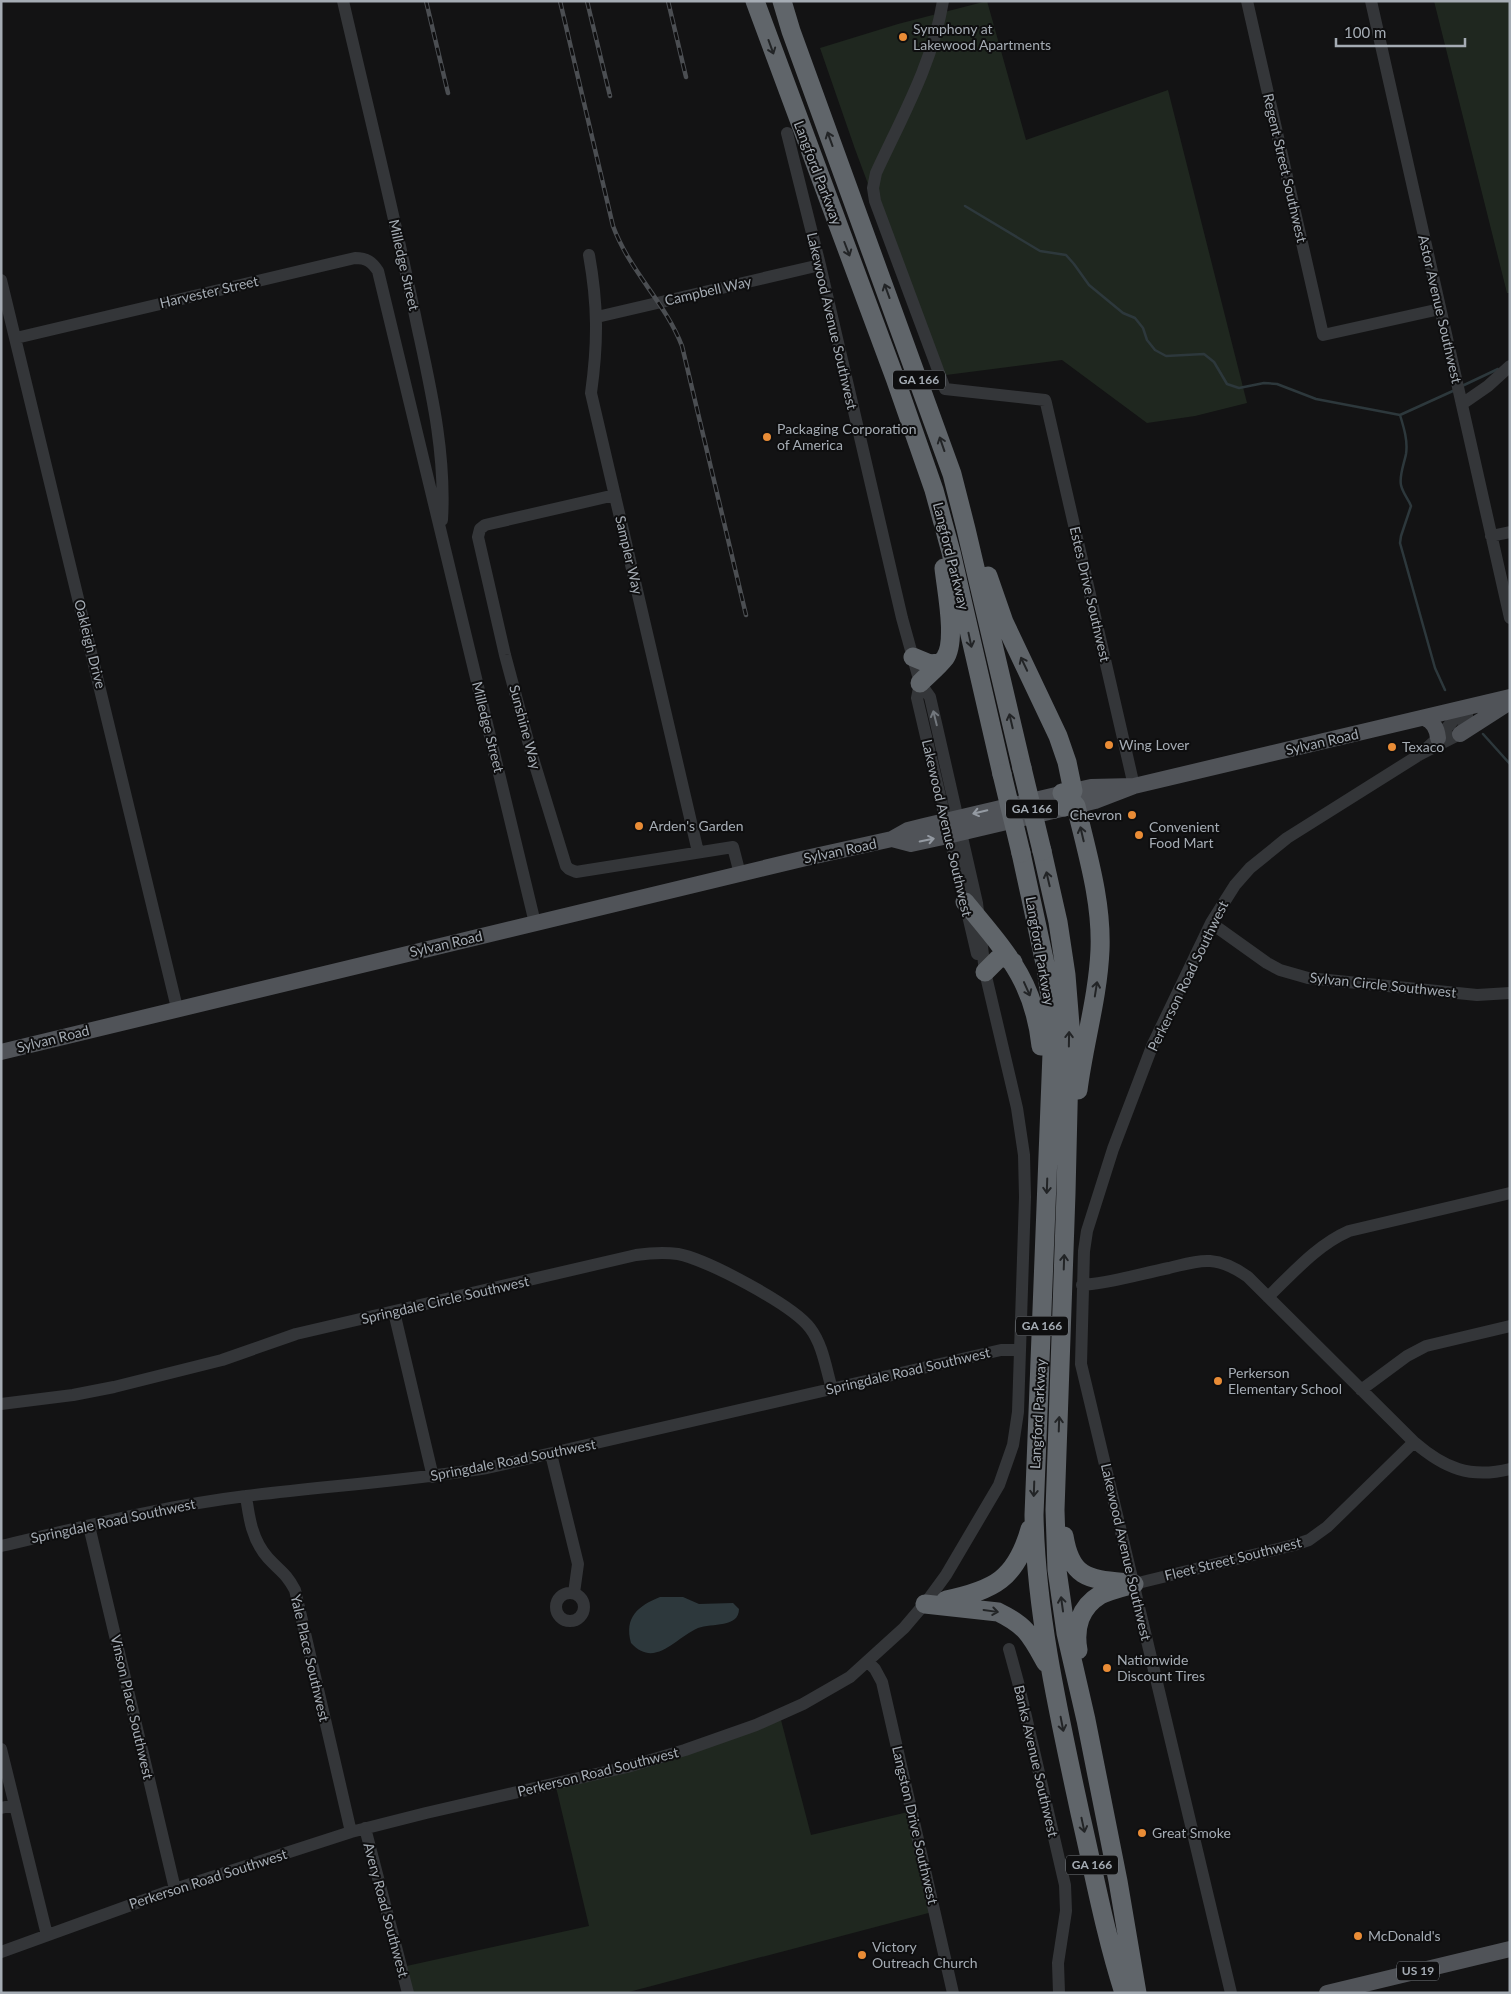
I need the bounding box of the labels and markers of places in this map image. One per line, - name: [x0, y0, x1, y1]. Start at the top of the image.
- place label: Symphony at Lakewood Apartments: [913, 20, 1051, 53]
- marker: Symphony at Lakewood Apartments: [897, 31, 909, 43]
- place label: Packaging Corporation of America: [777, 420, 916, 453]
- marker: Packaging Corporation of America: [761, 431, 773, 443]
- place label: Wing Lover: [1119, 736, 1189, 753]
- place label: Texaco: [1402, 738, 1444, 755]
- marker: Wing Lover: [1103, 739, 1115, 751]
- marker: Texaco: [1386, 741, 1398, 753]
- place label: Chevron: [1070, 806, 1122, 823]
- marker: Chevron: [1126, 809, 1138, 821]
- place label: Arden's Garden: [649, 817, 744, 834]
- place label: Convenient Food Mart: [1149, 818, 1220, 851]
- marker: Arden's Garden: [633, 820, 645, 832]
- marker: Convenient Food Mart: [1133, 829, 1145, 841]
- place label: Perkerson Elementary School: [1228, 1364, 1342, 1397]
- marker: Perkerson Elementary School: [1212, 1375, 1224, 1387]
- place label: Nationwide Discount Tires: [1117, 1651, 1205, 1684]
- marker: Nationwide Discount Tires: [1101, 1662, 1113, 1674]
- place label: Great Smoke: [1152, 1824, 1231, 1841]
- marker: Great Smoke: [1136, 1827, 1148, 1839]
- place label: McDonald's: [1368, 1927, 1441, 1944]
- marker: McDonald's: [1352, 1930, 1364, 1942]
- place label: Victory Outreach Church: [872, 1938, 977, 1971]
- marker: Victory Outreach Church: [856, 1949, 868, 1961]

